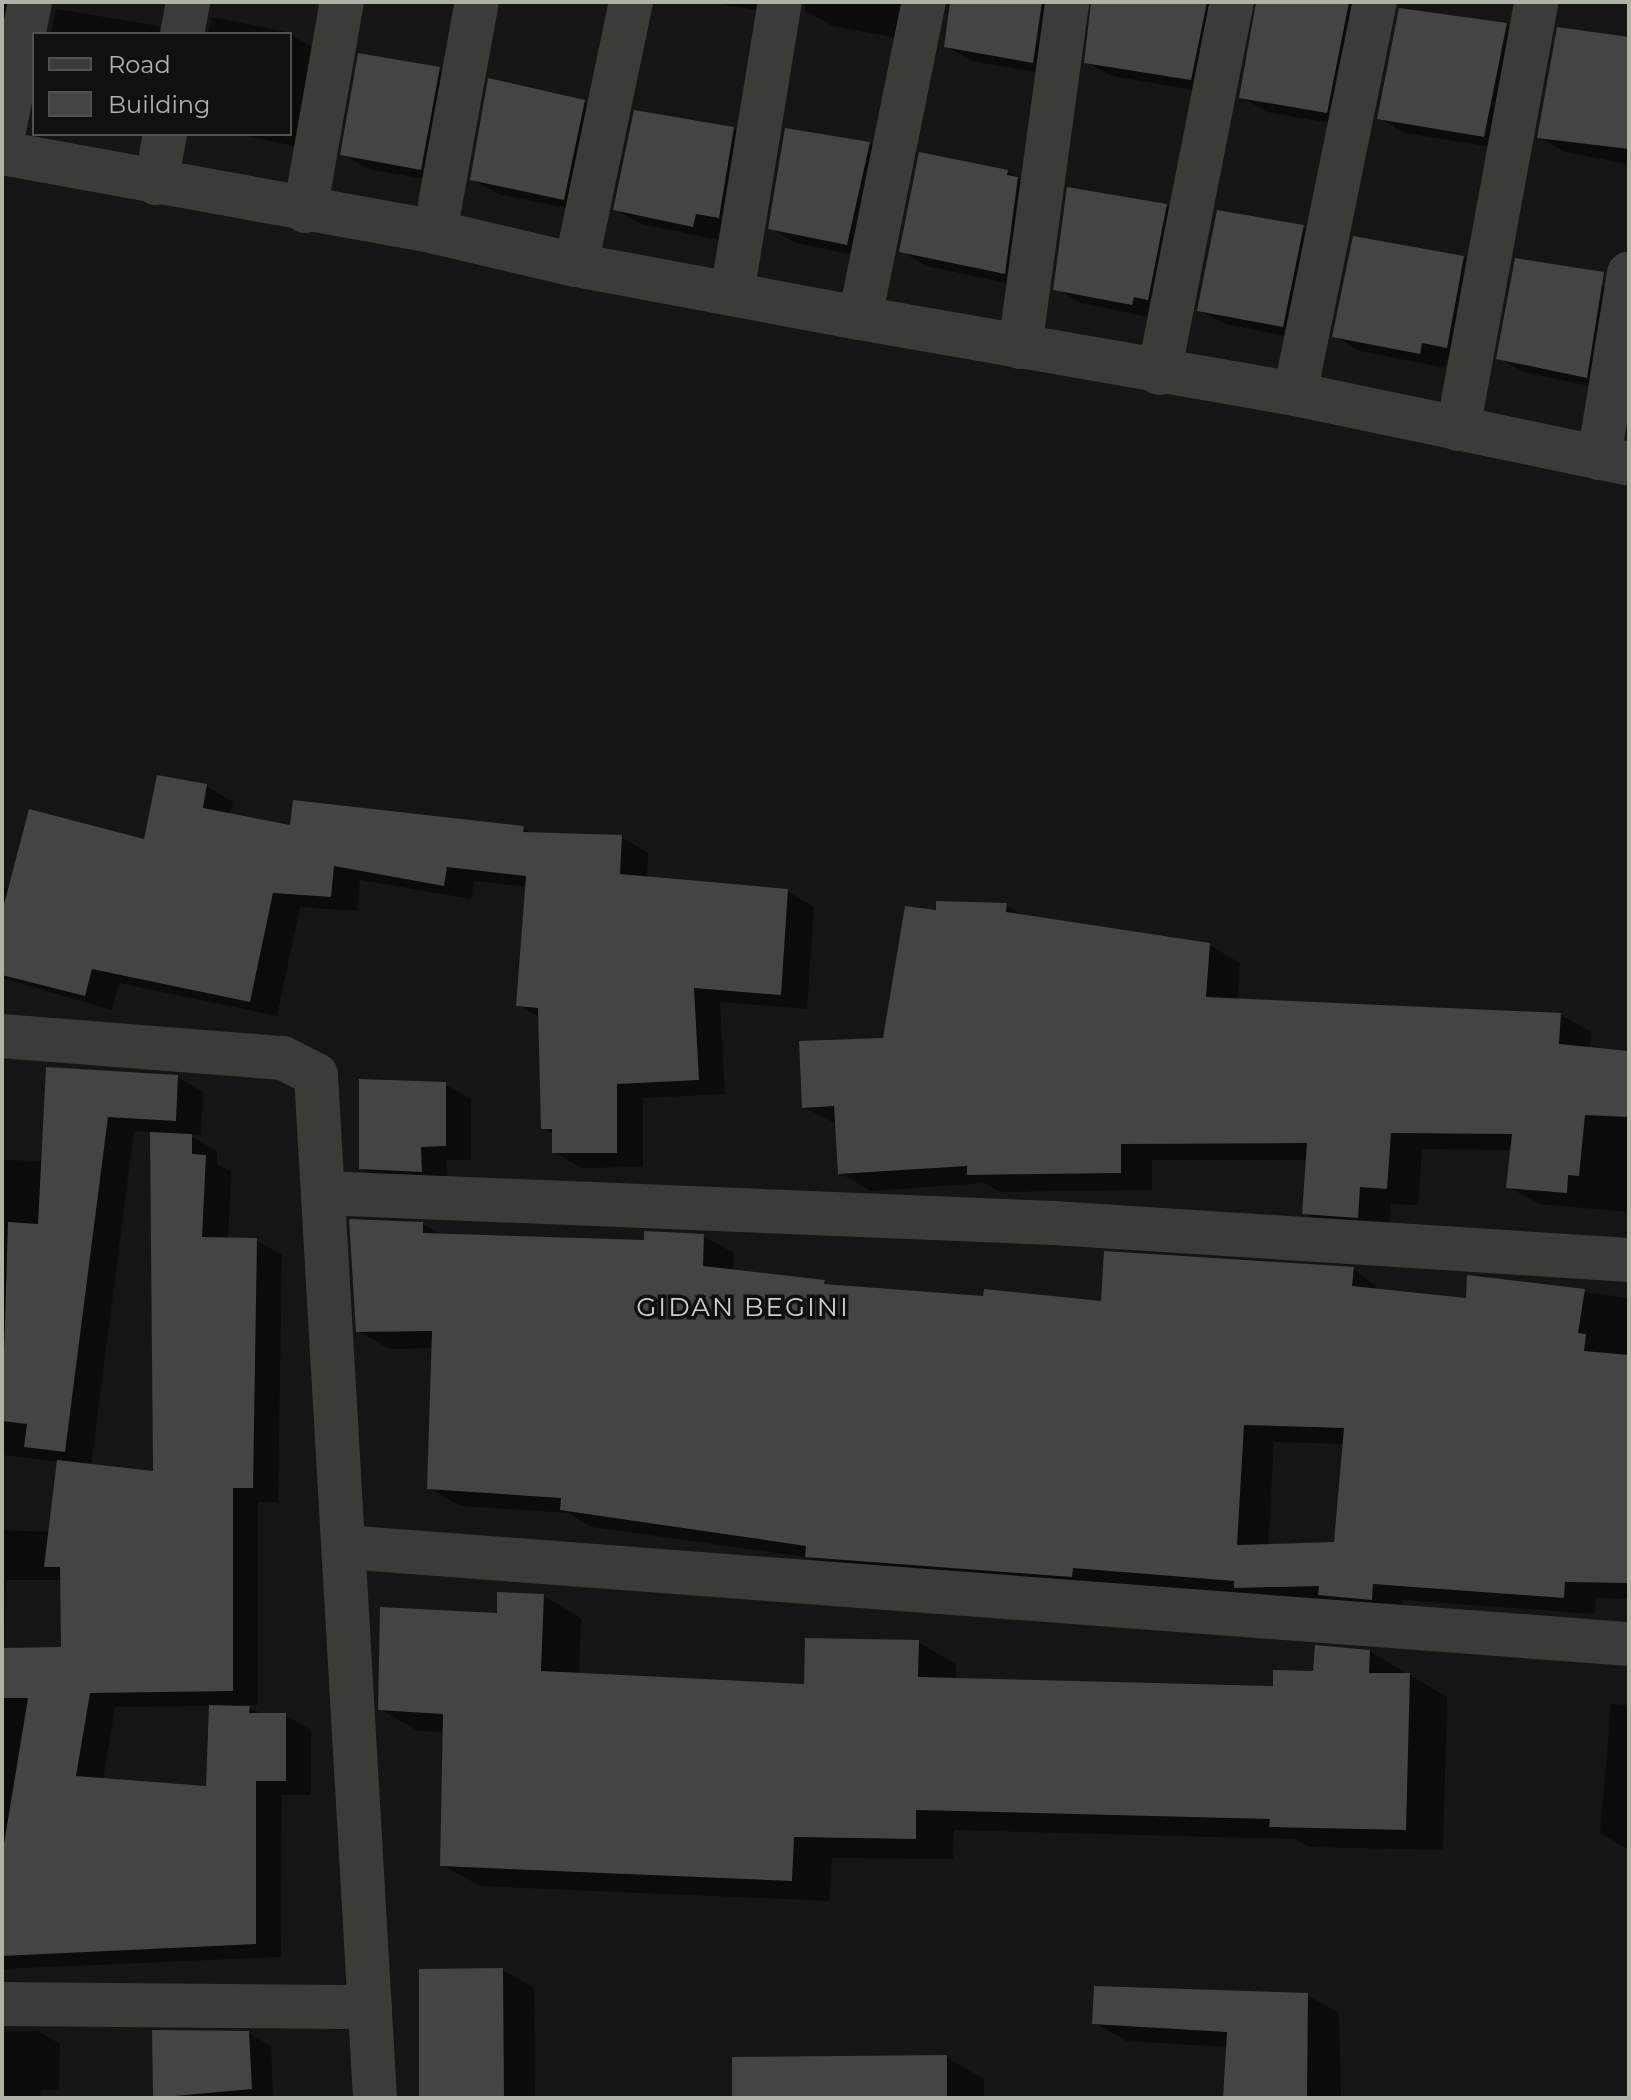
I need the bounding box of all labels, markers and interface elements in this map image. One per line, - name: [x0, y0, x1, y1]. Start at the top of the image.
- legend: [32, 32, 292, 136]
- text: Road: [108, 50, 171, 79]
- text: Building: [108, 90, 211, 119]
- district label: GIDAN BEGINI: [636, 1292, 850, 1324]

